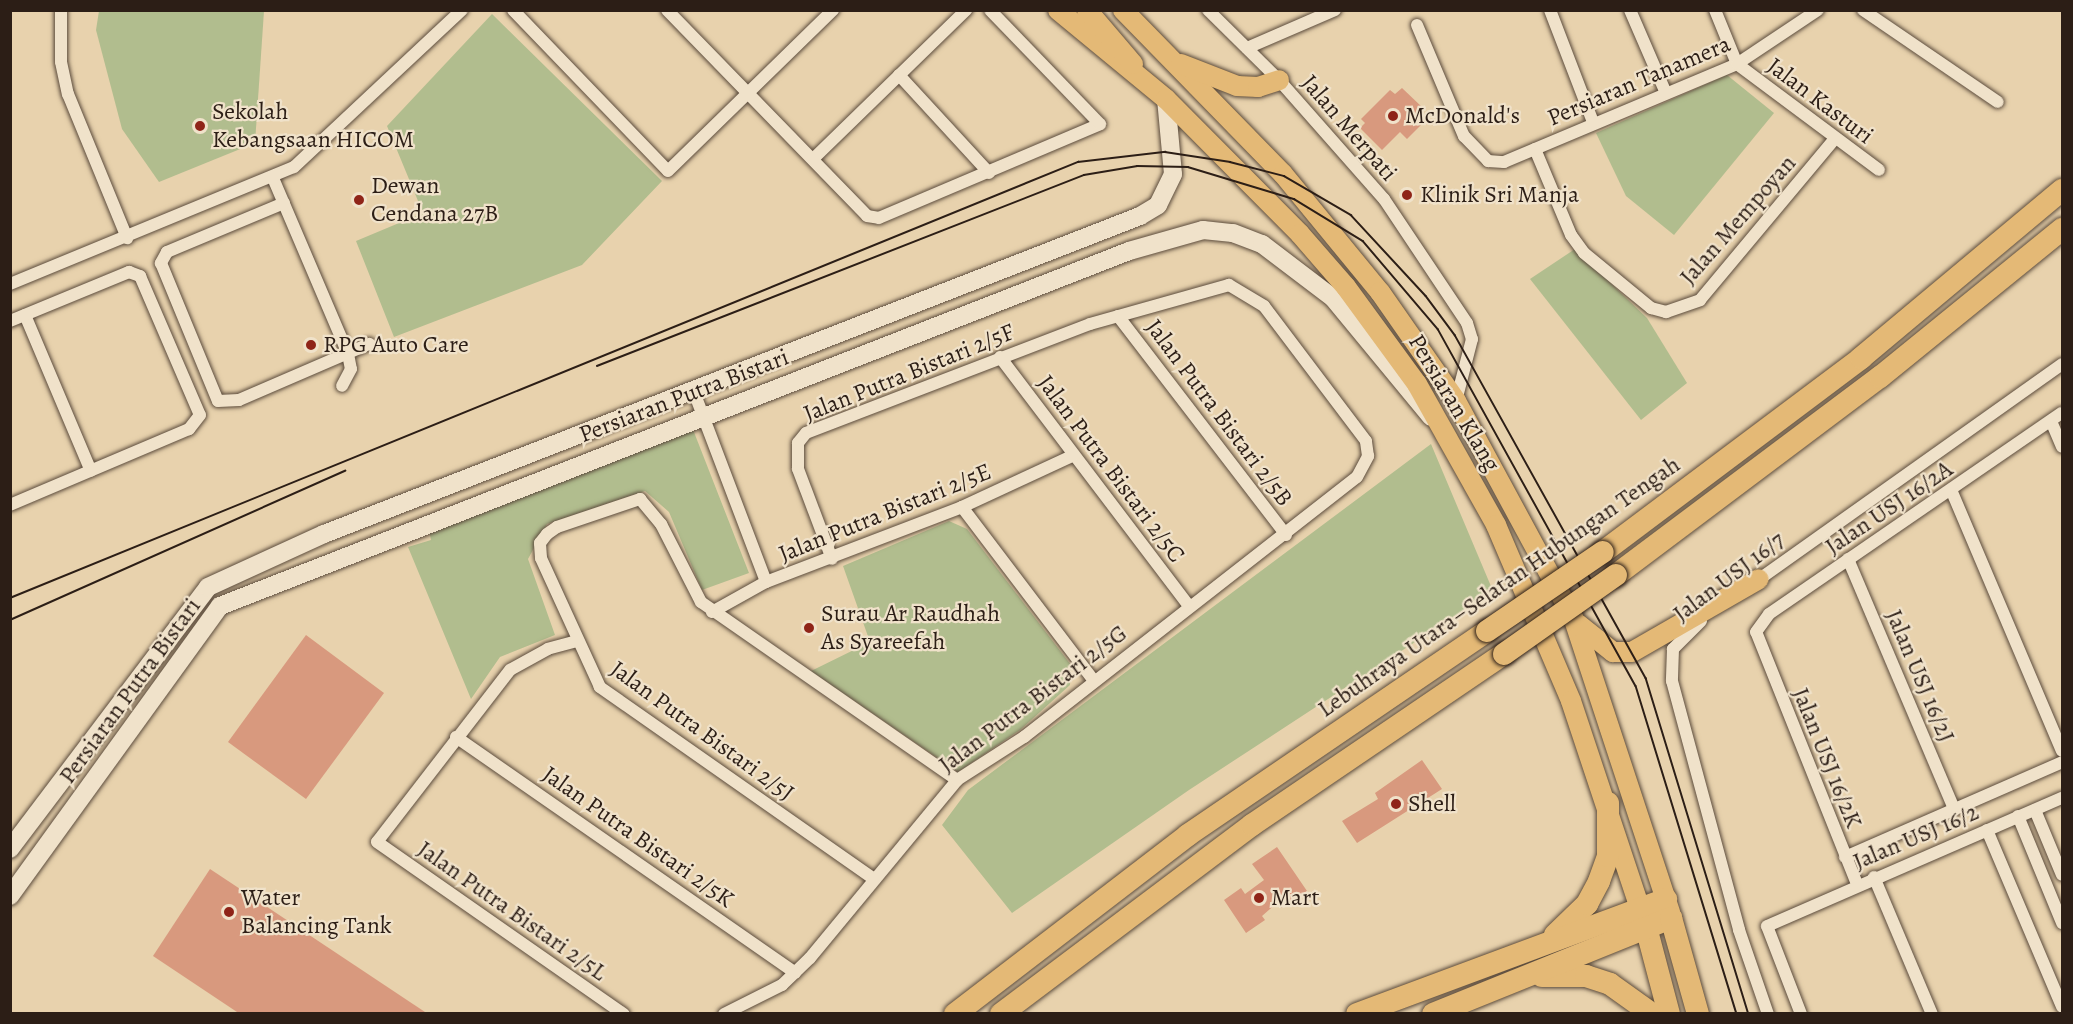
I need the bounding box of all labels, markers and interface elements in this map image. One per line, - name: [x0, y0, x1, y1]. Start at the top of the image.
- street label: Persiaran Tanamera: [1543, 29, 1735, 133]
- street label: Jalan Kasturi: [1761, 52, 1879, 150]
- street label: Jalan Merpati: [1295, 69, 1403, 187]
- place label: Sekolah Kebangsaan HICOM: [212, 98, 414, 154]
- place label: McDonald's: [1405, 102, 1520, 130]
- marker: McDonald's: [1386, 109, 1400, 123]
- marker: Sekolah Kebangsaan HICOM: [193, 119, 207, 133]
- street label: Jalan Mempoyan: [1674, 149, 1802, 291]
- place label: Dewan Cendana 27B: [371, 172, 498, 228]
- place label: Klinik Sri Manja: [1420, 181, 1579, 209]
- marker: Klinik Sri Manja: [1398, 186, 1416, 204]
- marker: Dewan Cendana 27B: [352, 193, 366, 207]
- street label: Jalan Putra Bistari 2/5B: [1139, 314, 1299, 512]
- street label: Jalan Putra Bistari 2/5F: [800, 318, 1018, 428]
- street label: Persiaran Klang: [1402, 329, 1506, 477]
- place label: RPG Auto Care: [323, 331, 469, 359]
- marker: RPG Auto Care: [304, 338, 318, 352]
- street label: Persiaran Putra Bistari: [575, 343, 793, 449]
- street label: Jalan Putra Bistari 2/5C: [1031, 370, 1191, 568]
- street label: Lebuhraya Utara–Selatan Hubungan Tengah: [1312, 450, 1686, 724]
- street label: Jalan USJ 16/2A: [1820, 455, 1958, 561]
- street label: Jalan Putra Bistari 2/5E: [775, 457, 995, 569]
- street label: Jalan USJ 16/7: [1668, 526, 1790, 628]
- street label: Persiaran Putra Bistari: [53, 593, 207, 789]
- place label: Surau Ar Raudhah As Syareefah: [821, 600, 1000, 656]
- street label: Jalan USJ 16/2J: [1879, 605, 1961, 747]
- street label: Jalan Putra Bistari 2/5G: [933, 619, 1133, 779]
- marker: Surau Ar Raudhah As Syareefah: [802, 621, 816, 635]
- street label: Jalan Putra Bistari 2/5J: [605, 655, 799, 807]
- street label: Jalan USJ 16/2K: [1786, 684, 1868, 832]
- street label: Jalan Putra Bistari 2/5K: [537, 760, 739, 914]
- place label: Shell: [1408, 790, 1456, 818]
- marker: Shell: [1389, 797, 1403, 811]
- street label: Jalan USJ 16/2: [1849, 798, 1983, 876]
- street label: Jalan Putra Bistari 2/5L: [412, 835, 612, 987]
- place label: Water Balancing Tank: [241, 884, 392, 940]
- place label: Mart: [1271, 884, 1319, 912]
- marker: Mart: [1252, 891, 1266, 905]
- marker: Water Balancing Tank: [222, 905, 236, 919]

